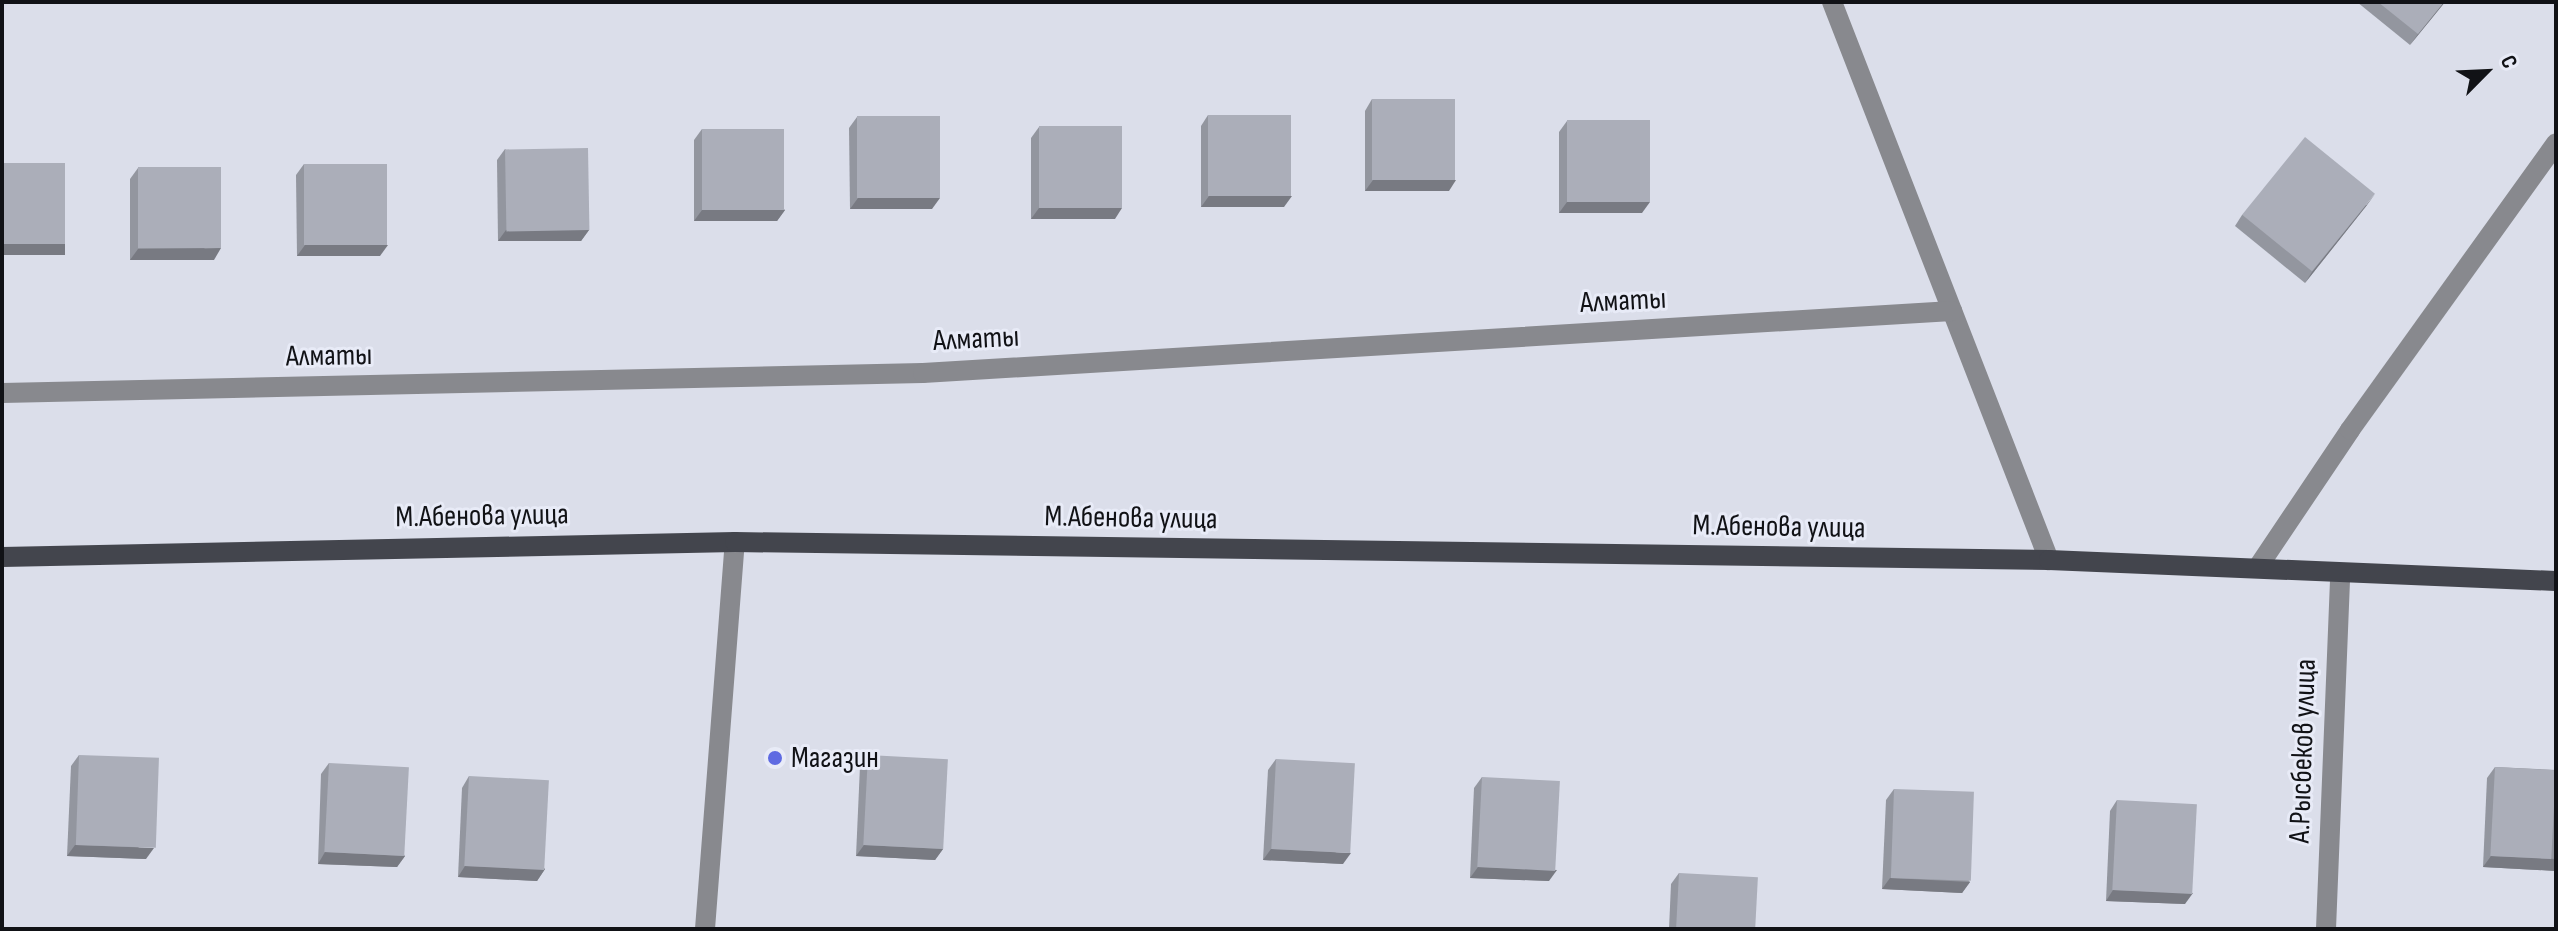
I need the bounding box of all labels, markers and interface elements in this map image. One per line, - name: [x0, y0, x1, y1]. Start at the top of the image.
- north arrow: [2446, 32, 2526, 112]
- text: С: [2494, 51, 2523, 73]
- street label: Алматы: [1579, 281, 1667, 321]
- street label: Алматы: [932, 319, 1020, 359]
- street label: Алматы: [286, 337, 372, 375]
- street label: М.Абенова улица: [395, 496, 569, 536]
- street label: М.Абенова улица: [1044, 498, 1218, 538]
- street label: М.Абенова улица: [1692, 507, 1866, 547]
- street label: А.Рысбеков улица: [2282, 658, 2324, 844]
- place label: Магазин: [791, 740, 879, 776]
- marker: Магазин: [766, 749, 784, 767]

